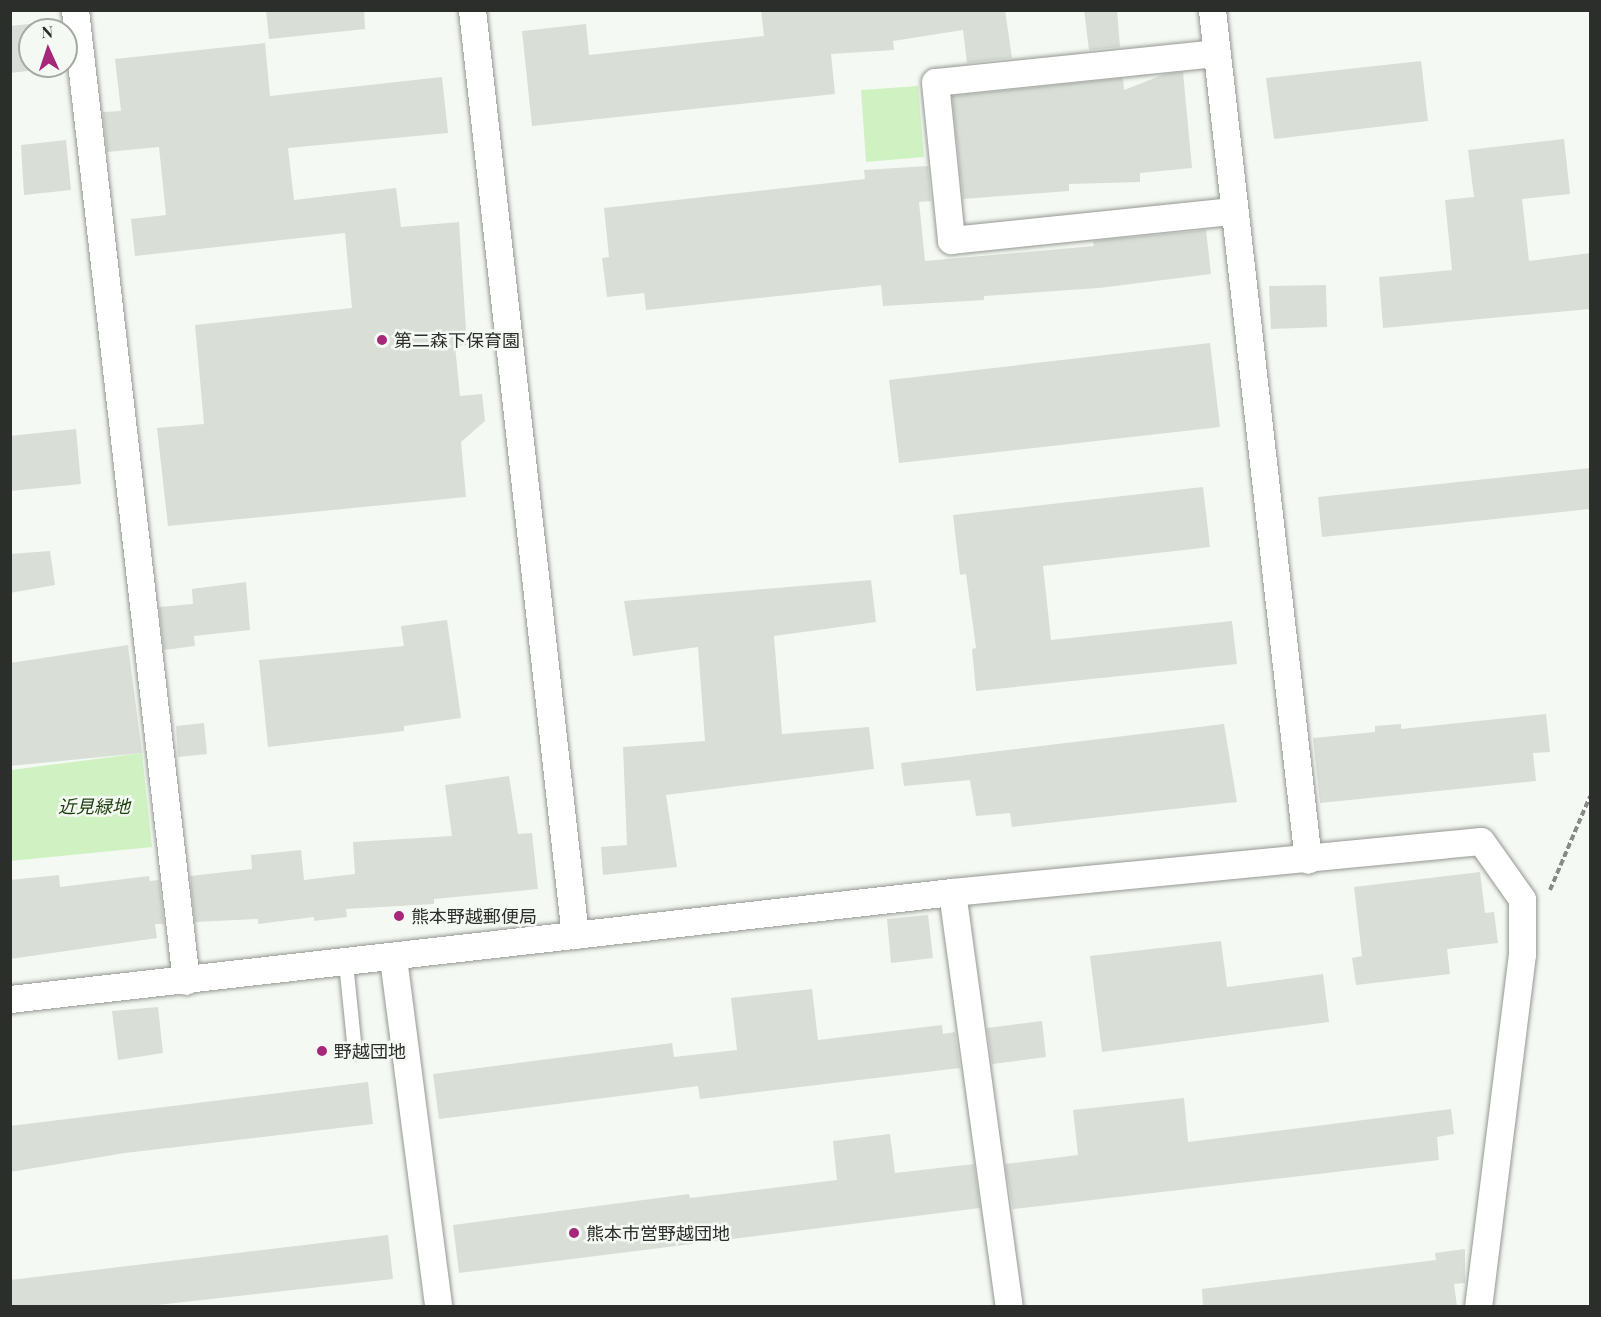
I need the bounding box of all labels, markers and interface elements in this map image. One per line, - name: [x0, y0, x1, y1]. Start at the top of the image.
- north arrow: [18, 18, 78, 78]
- text: N: [41, 21, 53, 42]
- place label: 第二森下保育園: [394, 329, 520, 351]
- marker: 第二森下保育園: [375, 333, 389, 347]
- park label: 近見緑地: [58, 795, 130, 817]
- place label: 熊本野越郵便局: [411, 905, 537, 927]
- marker: 熊本野越郵便局: [392, 909, 406, 923]
- place label: 野越団地: [334, 1040, 406, 1062]
- marker: 野越団地: [315, 1044, 329, 1058]
- place label: 熊本市営野越団地: [586, 1222, 730, 1244]
- marker: 熊本市営野越団地: [567, 1226, 581, 1240]

